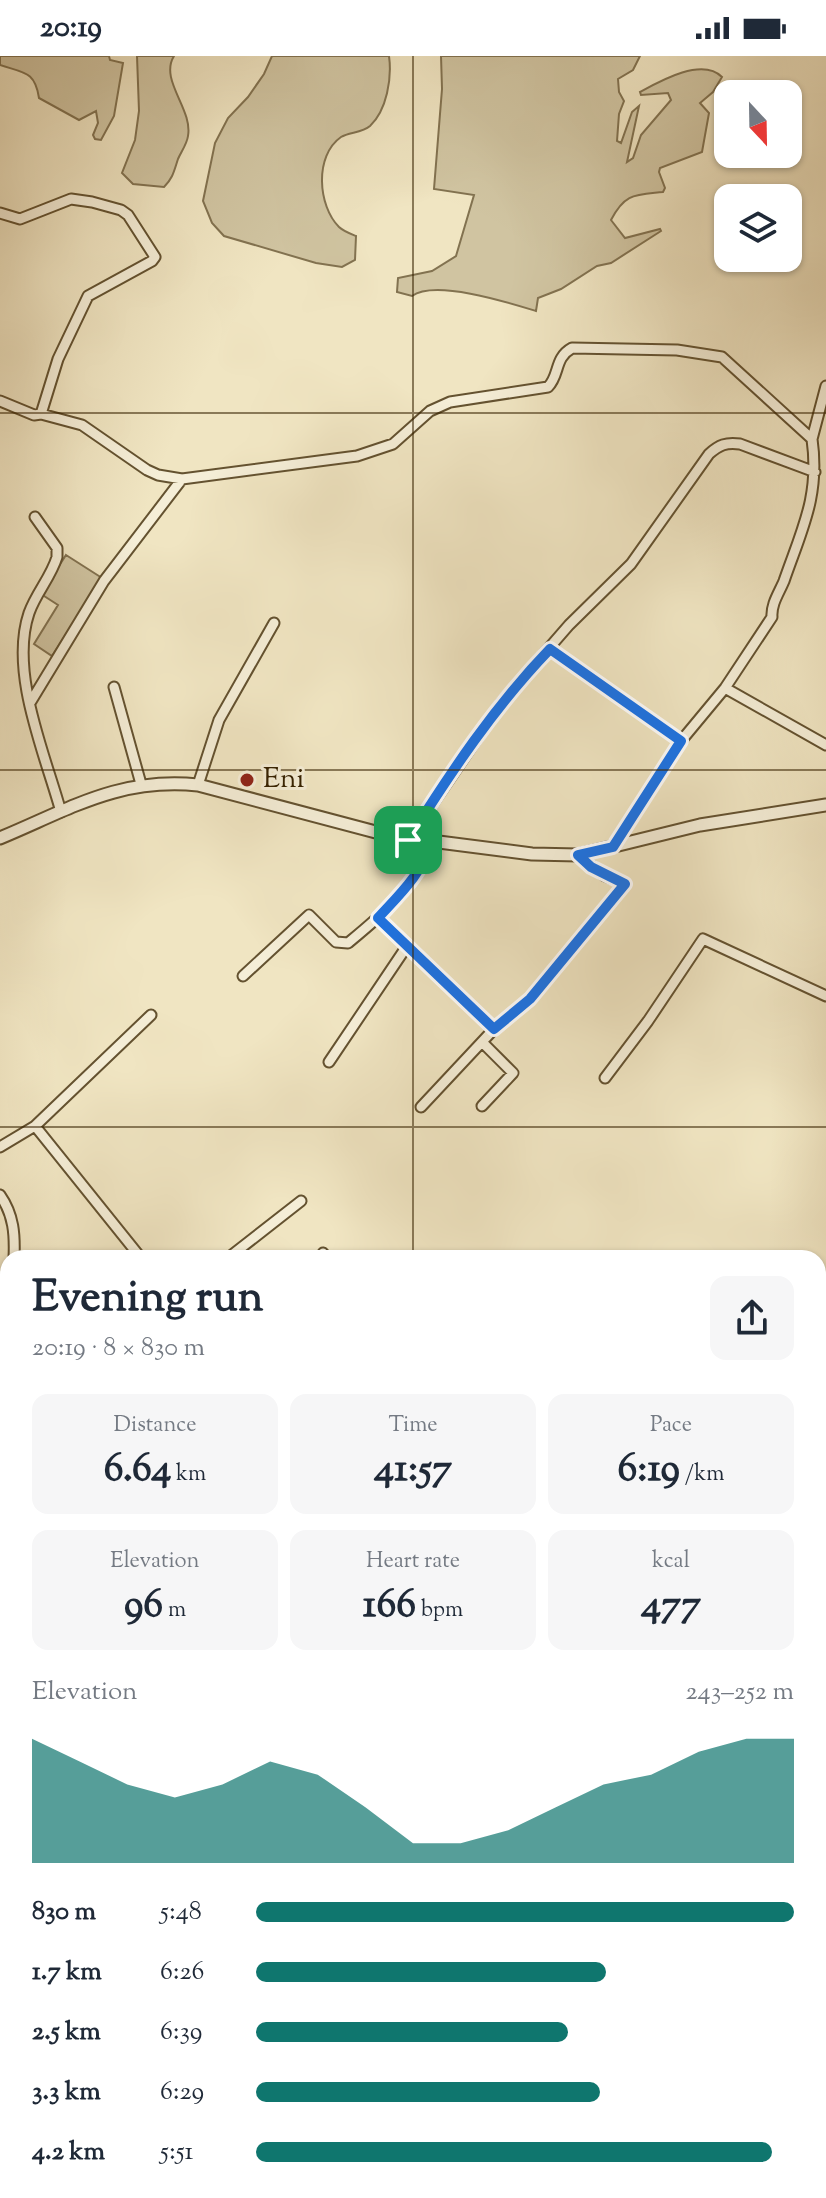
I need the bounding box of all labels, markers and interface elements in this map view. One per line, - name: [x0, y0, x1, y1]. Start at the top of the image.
- text: 20:19: [40, 7, 102, 50]
- north arrow: [714, 80, 802, 168]
- map controls: [714, 80, 802, 272]
- button: layers: [714, 184, 802, 272]
- place label: Eni: [263, 760, 304, 800]
- marker: Eni: [238, 771, 256, 789]
- pin: [374, 806, 442, 874]
- icon: arrive: [386, 818, 430, 862]
- text: Evening run: [32, 1268, 264, 1331]
- button: share: [710, 1276, 794, 1360]
- text: 20:19 · 8 × 830 m: [32, 1330, 205, 1367]
- text: Distance: [114, 1410, 196, 1442]
- text: Time: [389, 1410, 437, 1442]
- text: Pace: [650, 1410, 692, 1442]
- text: 6.64: [104, 1442, 171, 1499]
- text: 41:57: [374, 1442, 452, 1499]
- text: 6:19: [618, 1442, 680, 1499]
- text: km: [171, 1459, 206, 1491]
- text: /km: [680, 1459, 725, 1491]
- text: Elevation: [110, 1546, 200, 1578]
- text: Heart rate: [366, 1546, 460, 1578]
- text: kcal: [652, 1546, 690, 1578]
- text: 96: [124, 1578, 163, 1635]
- text: 166: [363, 1578, 416, 1635]
- text: 477: [641, 1578, 701, 1635]
- text: m: [163, 1595, 186, 1627]
- text: bpm: [416, 1595, 463, 1627]
- text: Elevation: [32, 1674, 137, 1711]
- text: 243–252 m: [685, 1674, 794, 1711]
- text: 830 m: [32, 1894, 96, 1931]
- text: 5:48: [160, 1894, 202, 1931]
- text: 1.7 km: [32, 1954, 102, 1991]
- text: 6:26: [160, 1954, 205, 1991]
- text: 2.5 km: [32, 2014, 101, 2051]
- text: 6:39: [160, 2014, 202, 2051]
- text: 3.3 km: [32, 2074, 101, 2111]
- text: 6:29: [160, 2074, 204, 2111]
- text: 4.2 km: [32, 2134, 105, 2171]
- text: 5:51: [160, 2134, 193, 2171]

